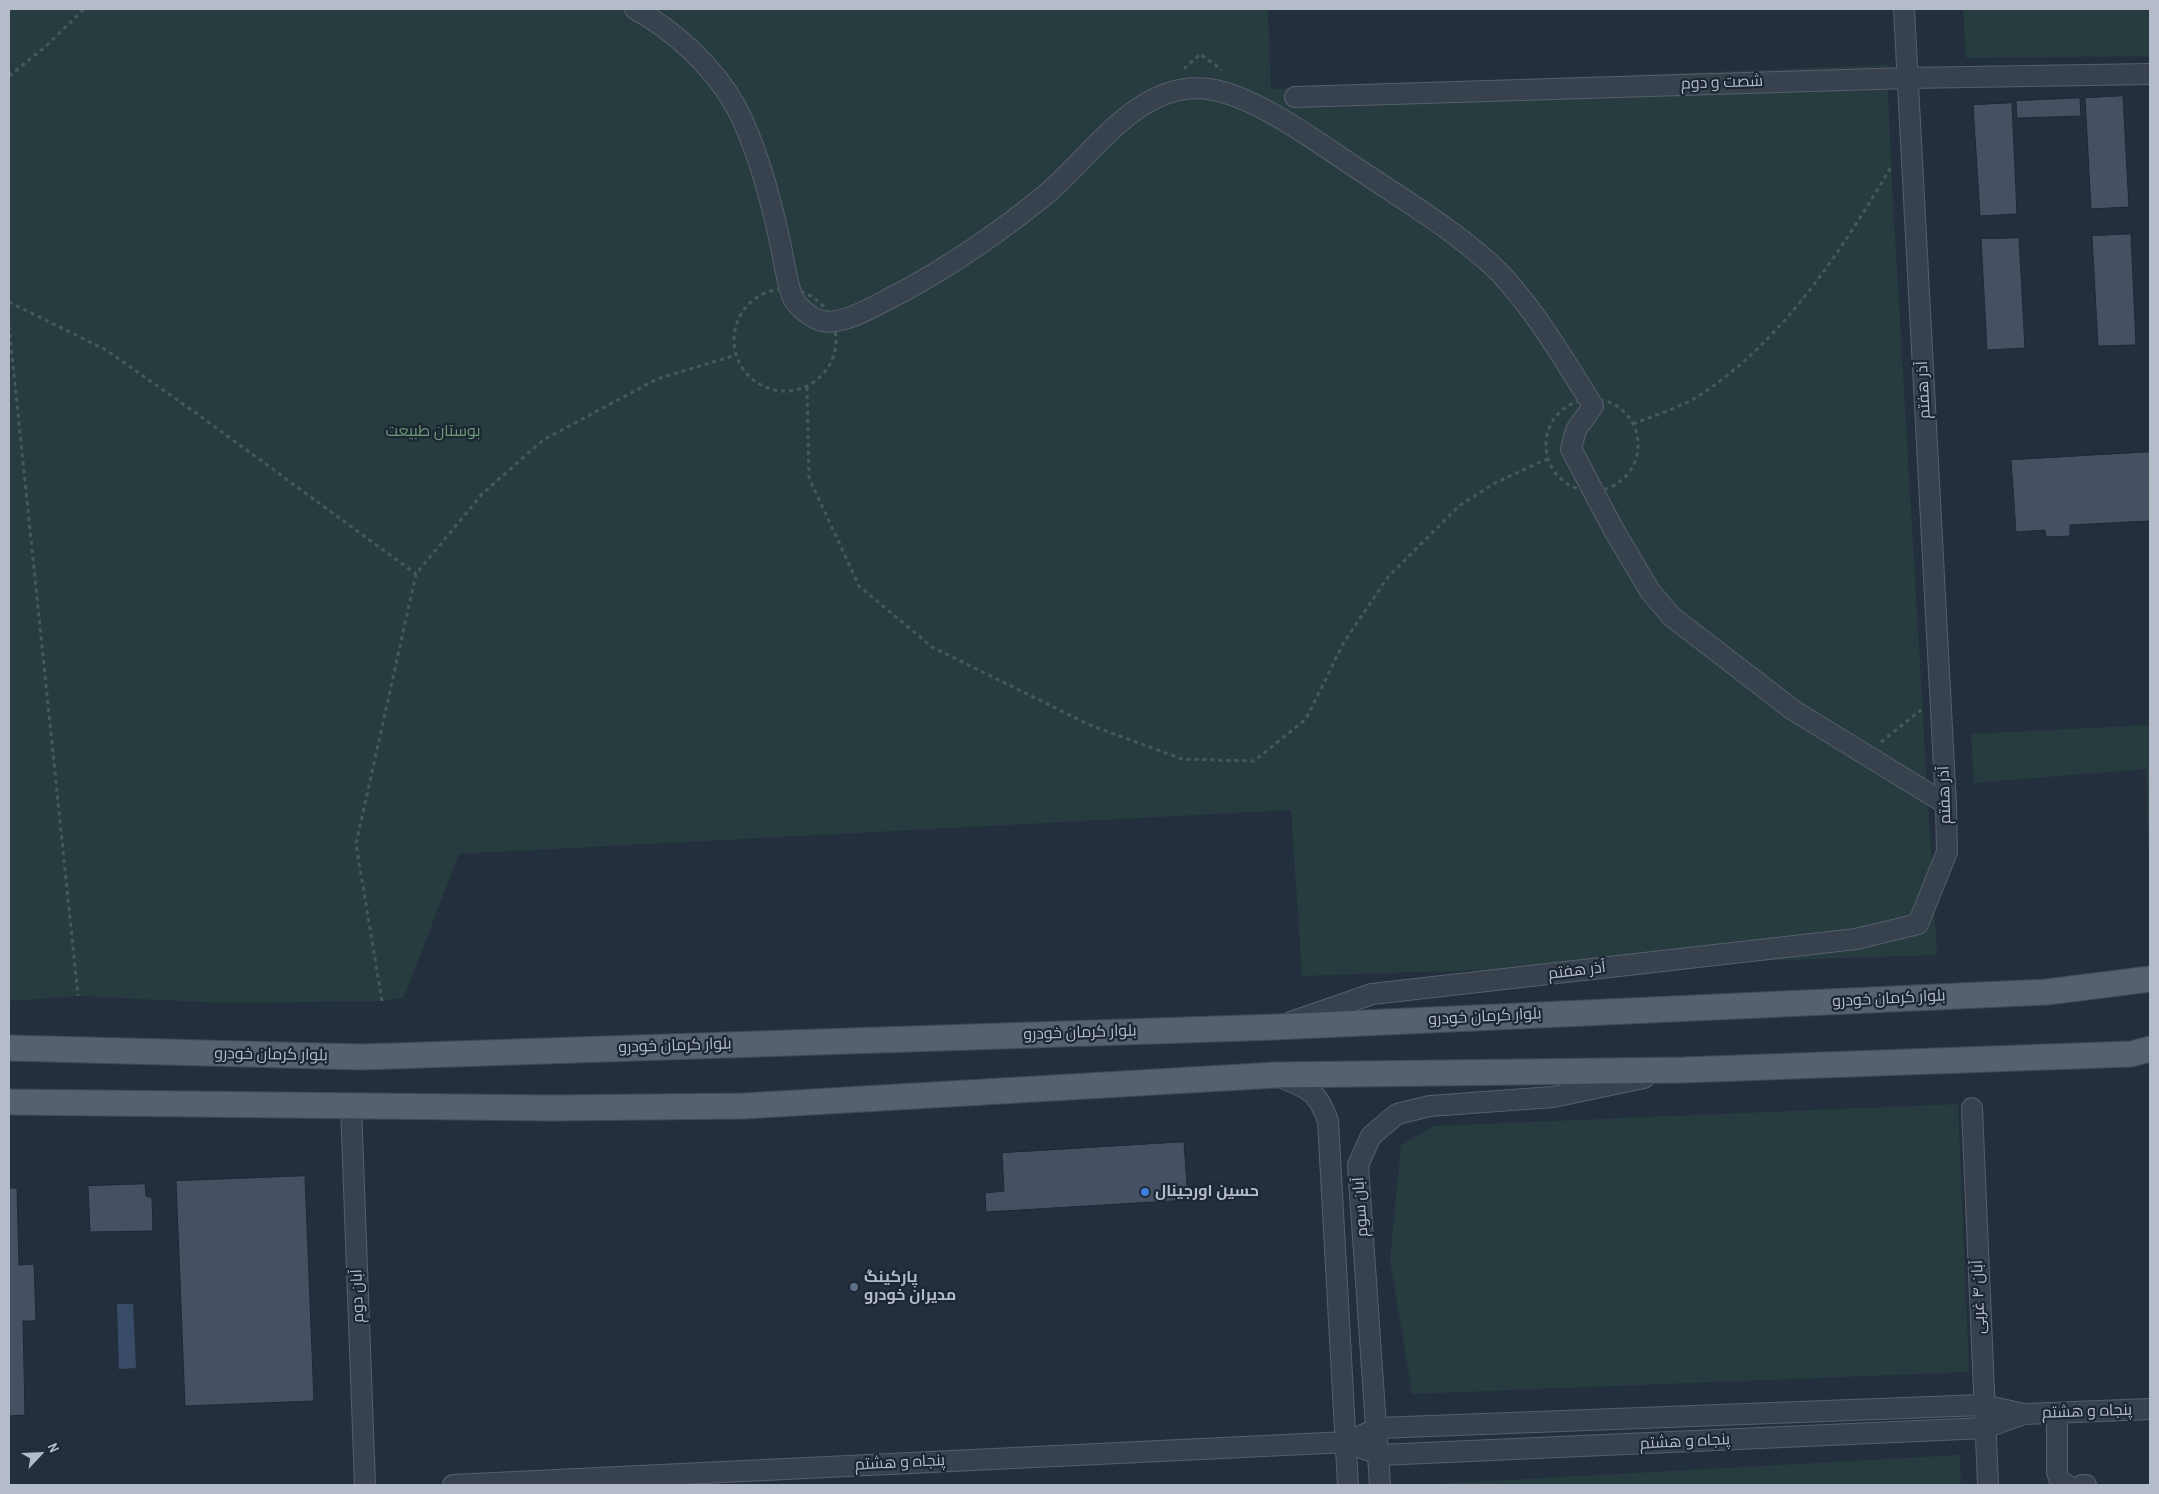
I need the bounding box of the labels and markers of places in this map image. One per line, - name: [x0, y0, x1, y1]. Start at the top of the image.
- place label: حسین اورجینال: [1155, 1182, 1259, 1202]
- marker: حسین اورجینال: [1139, 1186, 1151, 1198]
- place label: پارکینگ مدیران خودرو: [864, 1268, 956, 1306]
- marker: پارکینگ مدیران خودرو: [848, 1281, 860, 1293]

